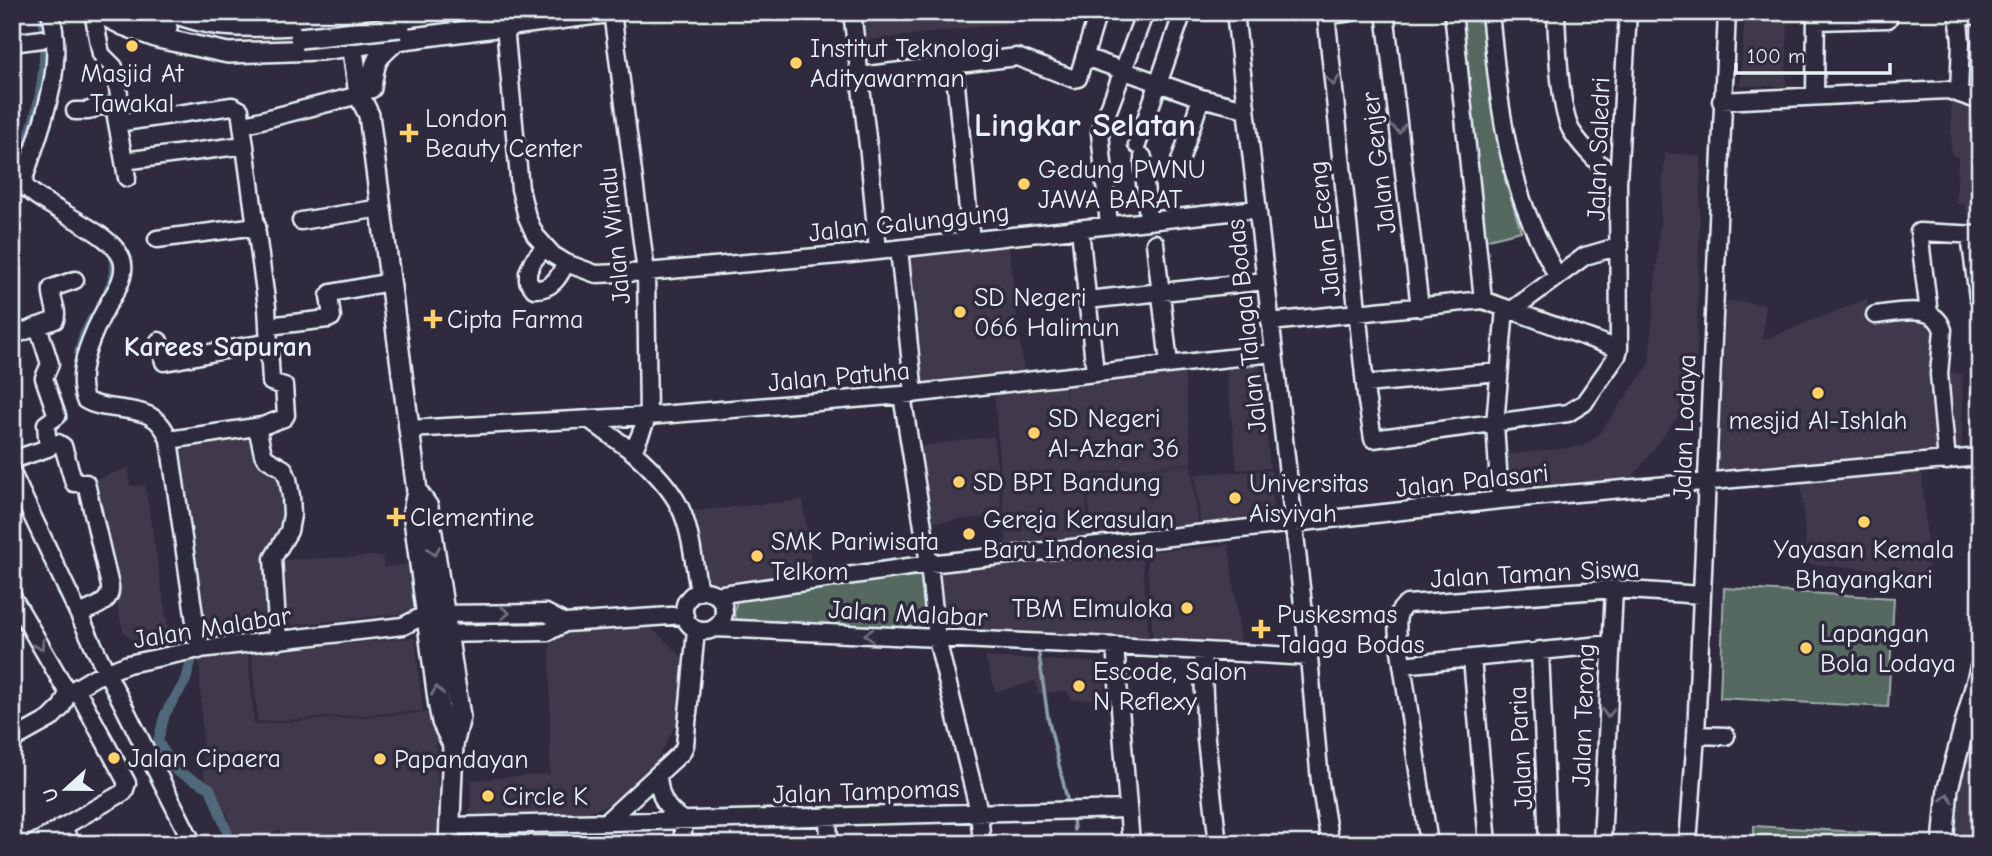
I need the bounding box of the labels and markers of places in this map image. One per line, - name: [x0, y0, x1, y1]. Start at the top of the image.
- place label: Institut Teknologi Adityawarman: [810, 34, 1000, 94]
- marker: Masjid At Tawakal: [124, 38, 140, 54]
- marker: Institut Teknologi Adityawarman: [788, 55, 804, 71]
- place label: Masjid At Tawakal: [80, 59, 185, 119]
- place label: London Beauty Center: [425, 104, 583, 164]
- marker: London Beauty Center: [399, 123, 419, 143]
- place label: Gedung PWNU JAWA BARAT: [1038, 155, 1206, 215]
- marker: Gedung PWNU JAWA BARAT: [1016, 176, 1032, 192]
- place label: SD Negeri 066 Halimun: [974, 283, 1120, 343]
- marker: SD Negeri 066 Halimun: [952, 304, 968, 320]
- place label: Cipta Farma: [447, 305, 583, 335]
- marker: Cipta Farma: [425, 311, 441, 327]
- marker: mesjid Al-Ishlah: [1810, 385, 1826, 401]
- place label: SD Negeri Al-Azhar 36: [1048, 404, 1179, 464]
- place label: mesjid Al-Ishlah: [1728, 406, 1908, 436]
- marker: SD Negeri Al-Azhar 36: [1026, 425, 1042, 441]
- place label: SD BPI Bandung: [973, 468, 1161, 498]
- place label: Universitas Aisyiyah: [1249, 469, 1369, 529]
- marker: SD BPI Bandung: [951, 474, 967, 490]
- marker: Universitas Aisyiyah: [1227, 490, 1243, 506]
- place label: Clementine: [410, 503, 534, 533]
- place label: Gereja Kerasulan Baru Indonesia: [983, 505, 1174, 565]
- marker: Clementine: [388, 509, 404, 525]
- marker: Yayasan Kemala Bhayangkari: [1856, 514, 1872, 530]
- marker: Gereja Kerasulan Baru Indonesia: [961, 526, 977, 542]
- place label: SMK Pariwisata Telkom: [771, 527, 939, 587]
- place label: Yayasan Kemala Bhayangkari: [1774, 535, 1954, 595]
- marker: SMK Pariwisata Telkom: [749, 548, 765, 564]
- place label: TBM Elmuloka: [1012, 594, 1173, 624]
- marker: TBM Elmuloka: [1179, 600, 1195, 616]
- place label: Puskesmas Talaga Bodas: [1277, 600, 1424, 660]
- marker: Puskesmas Talaga Bodas: [1251, 619, 1271, 639]
- place label: Lapangan Bola Lodaya: [1820, 619, 1956, 679]
- marker: Lapangan Bola Lodaya: [1798, 640, 1814, 656]
- place label: Escode, Salon N Reflexy: [1093, 657, 1247, 717]
- marker: Escode, Salon N Reflexy: [1071, 678, 1087, 694]
- place label: Jalan Cipaera: [128, 744, 281, 774]
- place label: Papandayan: [394, 745, 529, 775]
- marker: Jalan Cipaera: [106, 750, 122, 766]
- marker: Papandayan: [372, 751, 388, 767]
- place label: Circle K: [502, 782, 588, 812]
- marker: Circle K: [480, 788, 496, 804]

